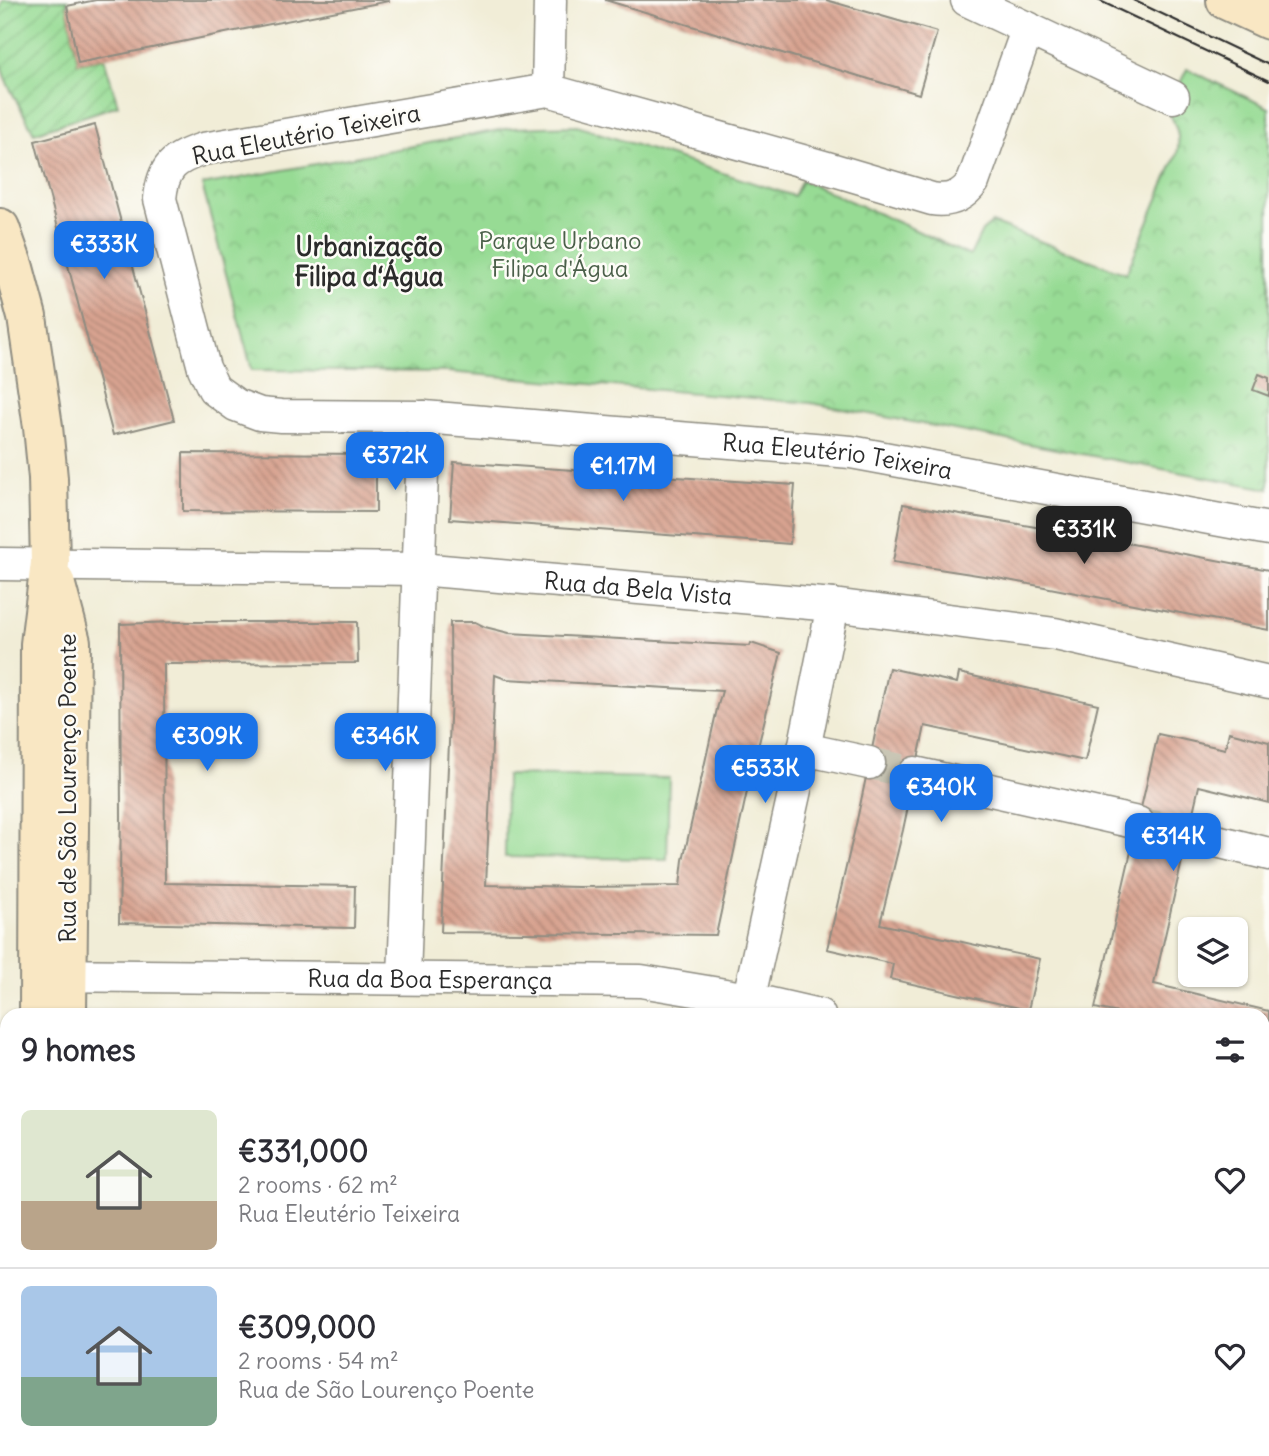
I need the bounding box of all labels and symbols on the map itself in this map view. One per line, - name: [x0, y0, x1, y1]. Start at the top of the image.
- street label: Rua Eleutério Teixeira: [189, 97, 423, 171]
- pin: €333K: [55, 222, 153, 281]
- park label: Parque Urbano Filipa d'Água: [478, 225, 642, 283]
- district label: Urbanização Filipa d‘Água: [294, 230, 444, 293]
- street label: Rua Eleutério Teixeira: [721, 427, 955, 485]
- pin: €372K: [346, 433, 444, 492]
- pin: €1.17M: [566, 444, 680, 503]
- pin: €331K: [1035, 506, 1133, 566]
- street label: Rua da Bela Vista: [543, 565, 733, 611]
- street label: Rua de São Lourenço Poente: [52, 633, 82, 943]
- pin: €309K: [158, 714, 256, 773]
- pin: €346K: [336, 714, 434, 773]
- pin: €533K: [716, 746, 814, 805]
- pin: €340K: [892, 764, 990, 824]
- pin: €314K: [1124, 814, 1222, 873]
- street label: Rua da Boa Esperança: [307, 963, 553, 995]

